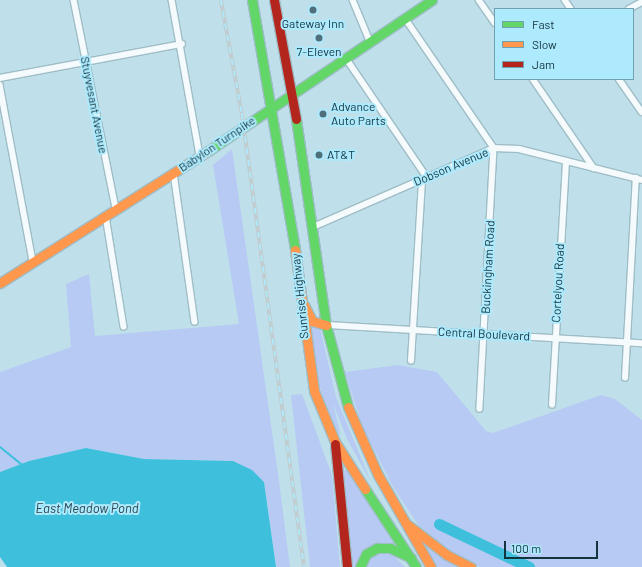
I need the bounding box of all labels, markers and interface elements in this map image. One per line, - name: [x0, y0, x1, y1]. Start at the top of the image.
- marker: Gateway Inn: [308, 5, 318, 15]
- legend: [494, 8, 634, 80]
- place label: Gateway Inn: [282, 17, 344, 31]
- text: Fast: [532, 17, 555, 31]
- marker: 7-Eleven: [314, 33, 324, 43]
- text: Slow: [532, 37, 557, 51]
- place label: 7-Eleven: [296, 45, 342, 59]
- street label: Stuyvesant Avenue: [78, 55, 110, 155]
- text: Jam: [532, 57, 555, 71]
- place label: Advance Auto Parts: [331, 100, 386, 128]
- marker: Advance Auto Parts: [318, 109, 328, 119]
- street label: Babylon Turnpike: [176, 113, 258, 175]
- street label: Dobson Avenue: [411, 145, 491, 189]
- place label: AT&T: [327, 148, 355, 162]
- marker: AT&T: [314, 150, 324, 160]
- street label: Buckingham Road: [478, 220, 498, 314]
- street label: Cortelyou Road: [549, 243, 567, 323]
- street label: Sunrise Highway: [288, 253, 312, 339]
- street label: Central Boulevard: [438, 324, 530, 344]
- water label: East Meadow Pond: [35, 500, 139, 516]
- scale bar: [506, 533, 600, 559]
- text: 100 m: [511, 541, 541, 555]

